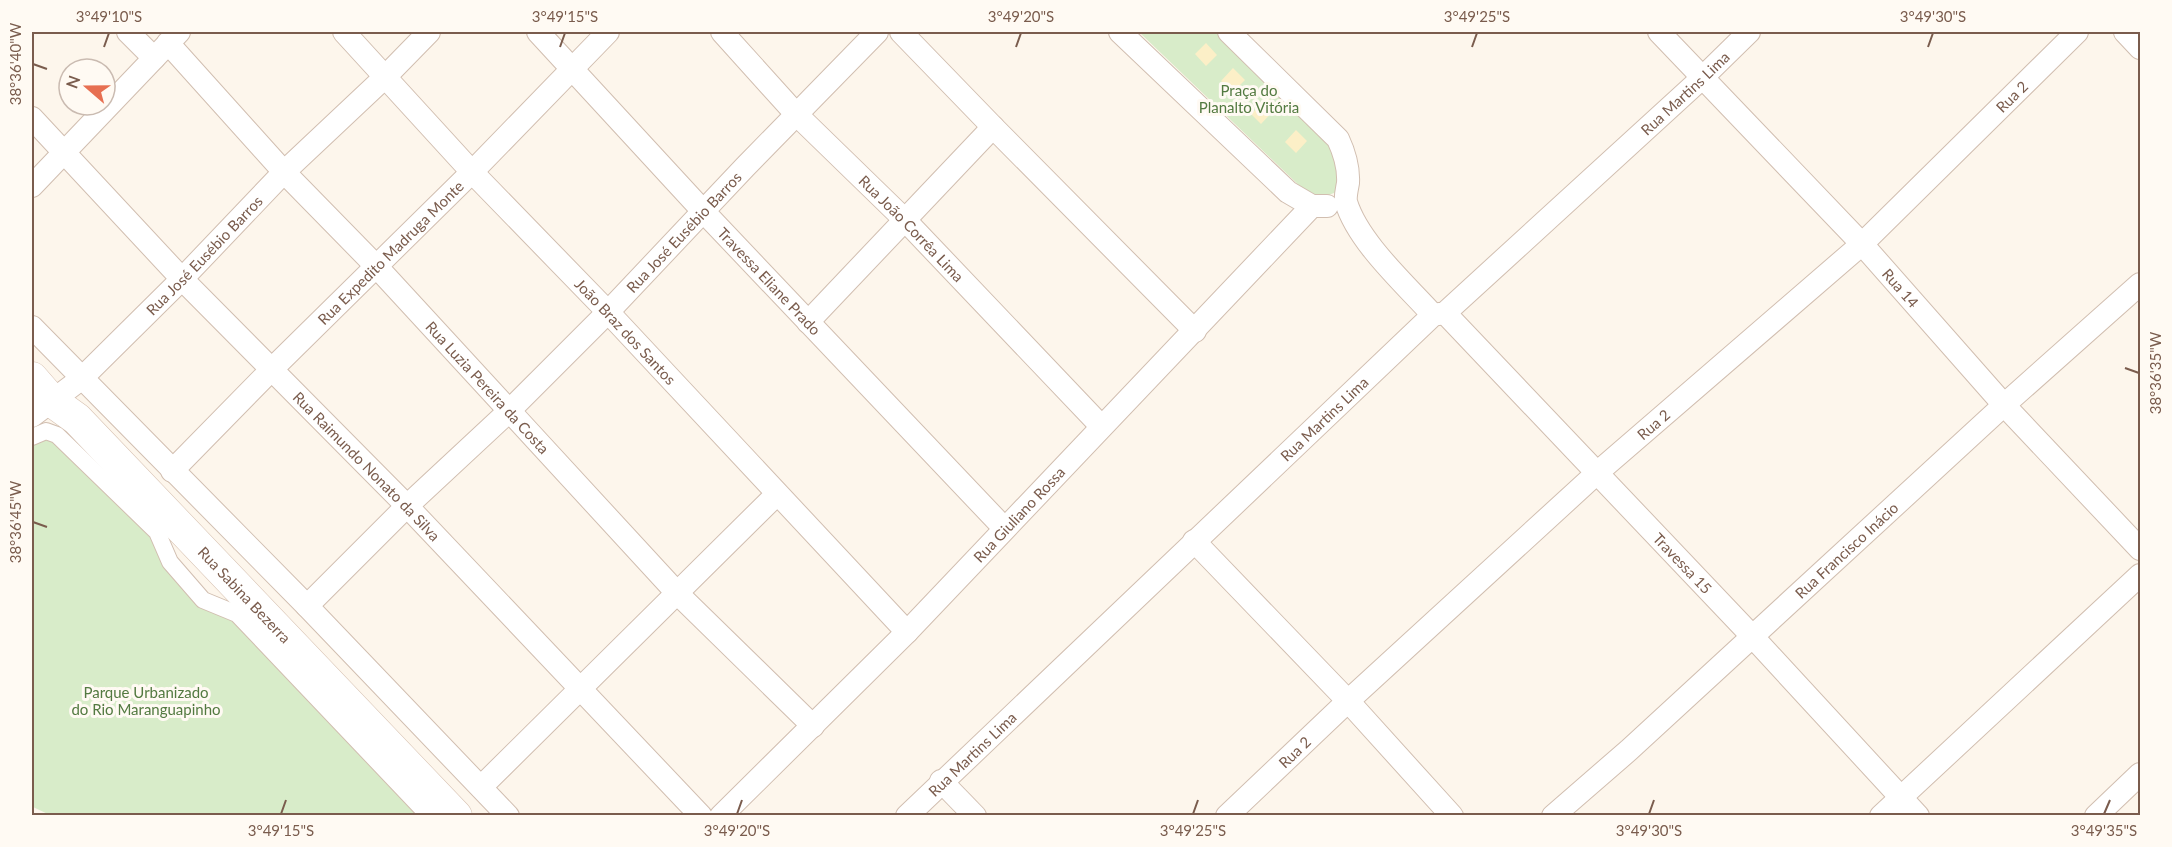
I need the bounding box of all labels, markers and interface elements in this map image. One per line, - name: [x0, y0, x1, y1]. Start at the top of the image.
- text: 3°49'10"S: [76, 7, 142, 25]
- text: 3°49'15"S: [532, 7, 598, 25]
- text: 3°49'20"S: [988, 7, 1054, 25]
- text: 3°49'25"S: [1444, 7, 1510, 25]
- text: 3°49'30"S: [1900, 7, 1966, 25]
- text: 38°36'40"W: [6, 22, 24, 105]
- street label: Rua Martins Lima: [1637, 47, 1733, 139]
- north arrow: [57, 57, 117, 117]
- text: N: [61, 73, 83, 91]
- street label: Rua 2: [1992, 77, 2031, 116]
- park label: Praça do Planalto Vitória: [1199, 81, 1299, 116]
- street label: Rua José Eusébio Barros: [622, 168, 745, 296]
- street label: Rua João Corrêa Lima: [855, 171, 968, 285]
- street label: Rua Expedito Madruga Monte: [314, 177, 467, 328]
- street label: Rua José Eusébio Barros: [142, 192, 266, 319]
- street label: Travessa Eliane Prado: [714, 223, 825, 339]
- street label: Rua 14: [1879, 265, 1923, 311]
- street label: João Braz dos Santos: [571, 275, 680, 388]
- street label: Rua Luzia Pereira da Costa: [422, 317, 553, 457]
- text: 38°36'35"W: [2146, 331, 2164, 414]
- street label: Rua Martins Lima: [1276, 373, 1372, 465]
- street label: Rua Raimundo Nonato da Silva: [290, 388, 444, 544]
- street label: Rua 2: [1633, 405, 1673, 443]
- street label: Rua Giuliano Rossa: [969, 463, 1068, 566]
- text: 38°36'45"W: [6, 480, 24, 563]
- street label: Rua Francisco Inácio: [1791, 498, 1902, 602]
- street label: Travessa 15: [1650, 529, 1716, 597]
- street label: Rua Sabina Bezerra: [194, 543, 295, 646]
- park label: Parque Urbanizado do Rio Maranguapinho: [71, 683, 221, 718]
- street label: Rua Martins Lima: [925, 708, 1020, 800]
- street label: Rua 2: [1275, 732, 1314, 771]
- text: 3°49'15"S: [248, 821, 314, 839]
- text: 3°49'20"S: [704, 821, 770, 839]
- text: 3°49'25"S: [1160, 821, 1226, 839]
- text: 3°49'30"S: [1616, 821, 1682, 839]
- text: 3°49'35"S: [2071, 821, 2137, 839]

